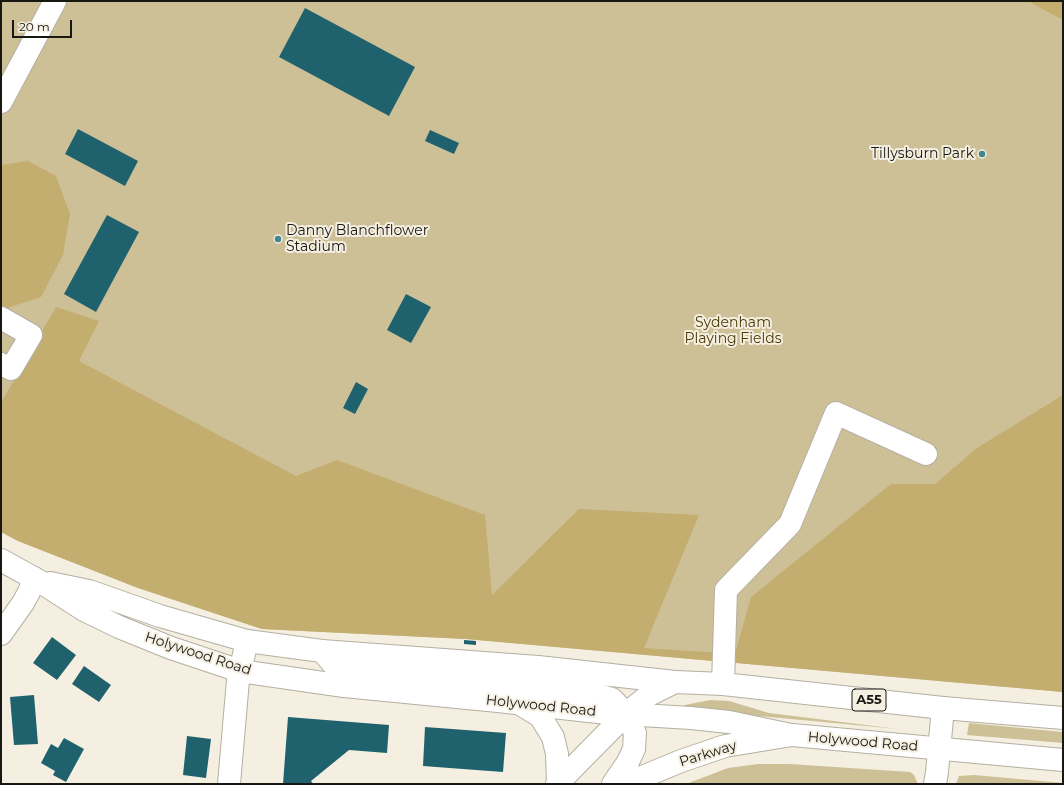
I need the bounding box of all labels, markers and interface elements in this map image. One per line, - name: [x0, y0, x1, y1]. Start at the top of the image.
- scale bar: [14, 12, 74, 38]
- text: 20 m: [19, 19, 50, 34]
- place label: Tillysburn Park: [871, 146, 974, 162]
- marker: Tillysburn Park: [977, 149, 987, 159]
- place label: Danny Blanchflower Stadium: [286, 223, 428, 256]
- marker: Danny Blanchflower Stadium: [273, 234, 283, 244]
- park label: Sydenham Playing Fields: [684, 315, 782, 348]
- street label: Holywood Road: [143, 629, 253, 679]
- road number: A55: [852, 689, 886, 711]
- street label: Holywood Road: [485, 692, 597, 720]
- street label: Holywood Road: [807, 729, 919, 755]
- street label: Parkway: [677, 737, 739, 771]

